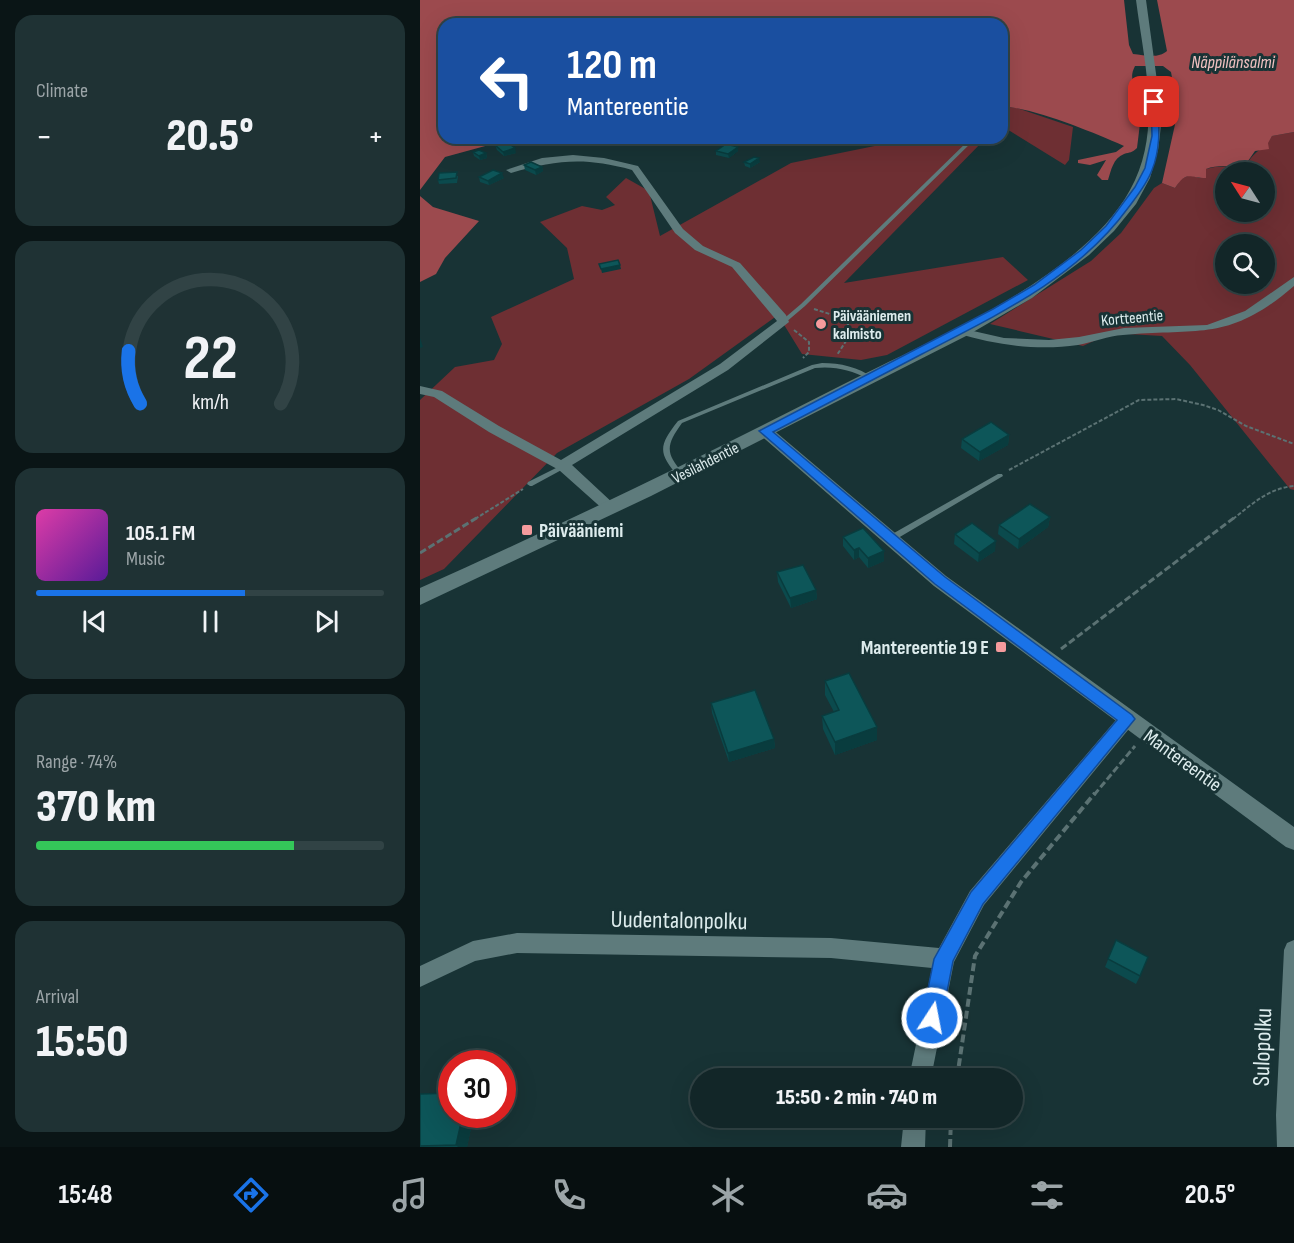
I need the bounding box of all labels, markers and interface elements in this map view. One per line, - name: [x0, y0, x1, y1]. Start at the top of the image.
- text: 120 m: [567, 40, 657, 91]
- icon: left: [468, 42, 546, 120]
- water label: Näppilänsalmi: [1191, 52, 1276, 73]
- pin: [1128, 76, 1179, 127]
- text: Climate: [36, 79, 88, 103]
- icon: arrive: [1137, 85, 1170, 118]
- text: Mantereentie: [567, 91, 689, 123]
- text: 20.5°: [166, 109, 254, 164]
- text: −: [36, 117, 52, 157]
- text: +: [368, 117, 384, 157]
- north arrow: [1215, 162, 1275, 222]
- map controls: [1215, 162, 1275, 294]
- button: search: [1215, 234, 1275, 294]
- street label: Kortteentie: [1100, 306, 1164, 331]
- place label: Päivääniemen kalmisto: [833, 307, 911, 344]
- marker: Päivääniemen kalmisto: [814, 317, 828, 331]
- text: 22: [183, 322, 237, 397]
- text: km/h: [191, 391, 229, 416]
- street label: Vesilahdentie: [669, 438, 742, 488]
- place label: Päivääniemi: [539, 519, 623, 543]
- text: 105.1 FM: [126, 520, 195, 547]
- marker: Päivääniemi: [520, 523, 534, 537]
- text: Music: [126, 547, 165, 571]
- icon: previous: [78, 605, 111, 638]
- icon: pause: [194, 605, 227, 638]
- icon: next: [310, 605, 343, 638]
- place label: Mantereentie 19 E: [861, 636, 989, 660]
- marker: Mantereentie 19 E: [994, 640, 1008, 654]
- street label: Mantereentie: [1139, 725, 1226, 797]
- text: Range · 74%: [36, 750, 117, 774]
- text: 370 km: [36, 780, 156, 835]
- street label: Uudentalonpolku: [610, 905, 748, 936]
- text: Arrival: [36, 985, 79, 1009]
- position arrow: [900, 986, 964, 1050]
- street label: Sulopolku: [1247, 1007, 1278, 1087]
- text: 15:50: [36, 1015, 128, 1070]
- speed limit sign: 30: [438, 1050, 516, 1128]
- text: 15:50 · 2 min · 740 m: [776, 1084, 937, 1111]
- icon: directions: [230, 1174, 272, 1216]
- icon: music: [389, 1174, 431, 1216]
- icon: phone: [548, 1174, 590, 1216]
- icon: climate: [707, 1174, 749, 1216]
- icon: car: [866, 1174, 908, 1216]
- icon: filters: [1026, 1174, 1068, 1216]
- text: 15:48: [59, 1179, 112, 1211]
- text: 20.5°: [1185, 1179, 1235, 1211]

